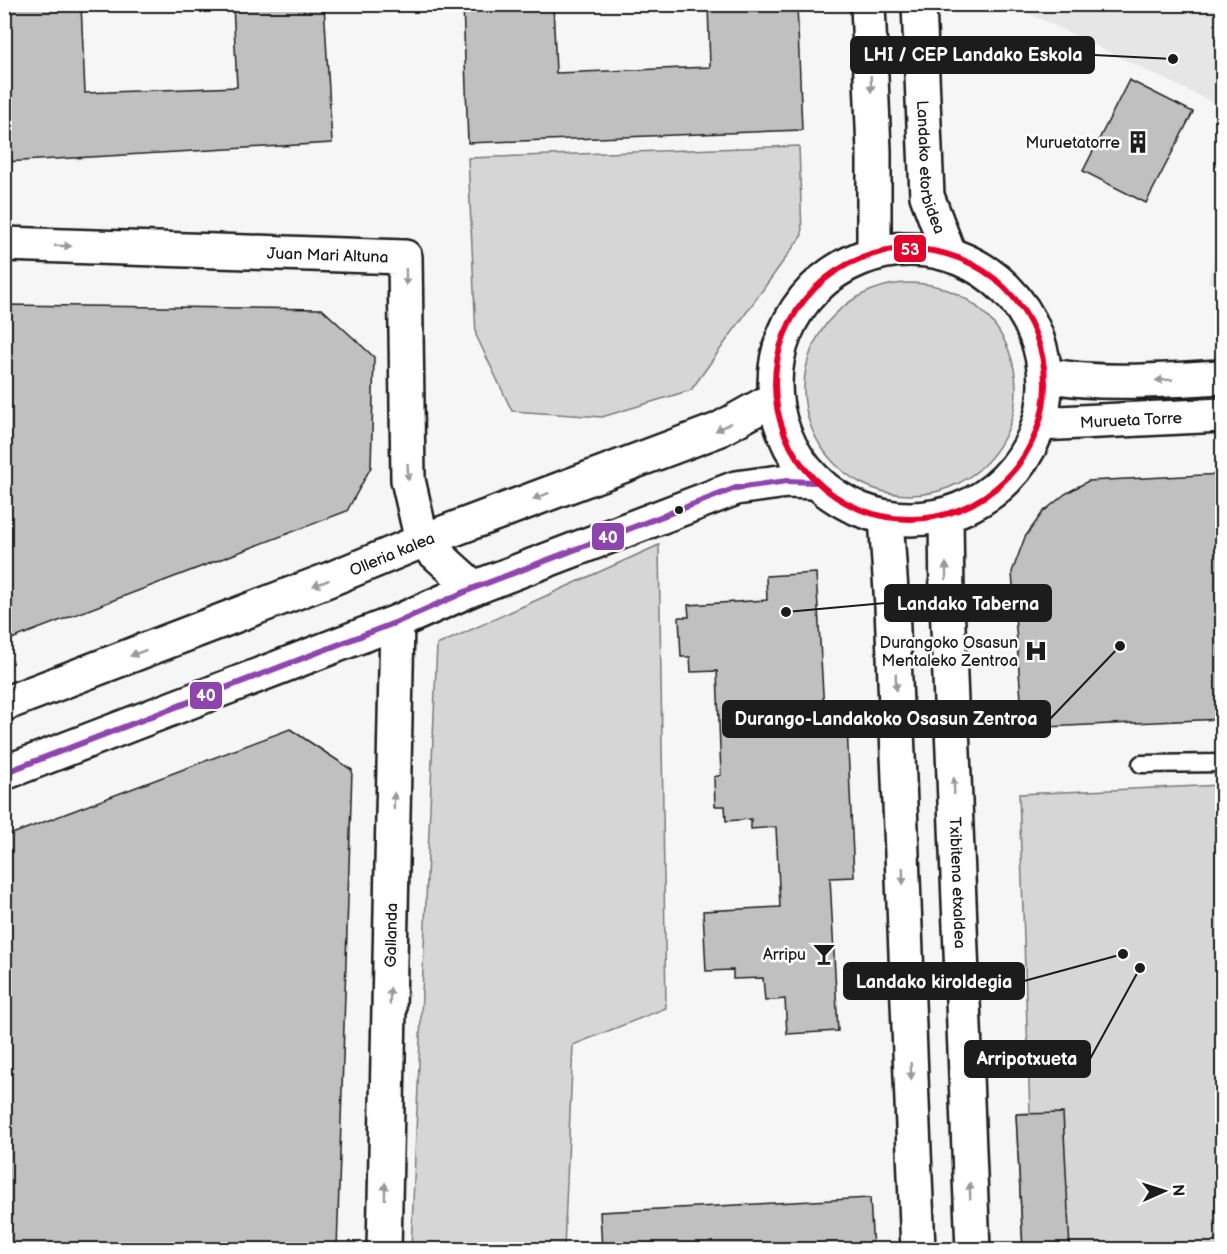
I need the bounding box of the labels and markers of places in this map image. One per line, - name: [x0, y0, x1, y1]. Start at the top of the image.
- callout: LHI / CEP Landako Eskola: [851, 37, 1094, 73]
- building icon: Muruetatorre: [1125, 129, 1151, 155]
- place label: Muruetatorre: [1025, 134, 1121, 153]
- unlabelled marker: [673, 504, 685, 516]
- callout: Landako Taberna: [885, 585, 1051, 621]
- place label: Durangoko Osasun Mentaleko Zentroa: [880, 634, 1018, 671]
- hospital icon: Durangoko Osasun Mentaleko Zentroa: [1023, 638, 1049, 664]
- callout: Durango-Landakoko Osasun Zentroa: [723, 701, 1050, 737]
- bar icon: Arripu: [811, 941, 837, 967]
- place label: Arripu: [763, 946, 806, 965]
- callout: Landako kiroldegia: [844, 963, 1024, 999]
- callout: Arripotxueta: [965, 1041, 1090, 1077]

